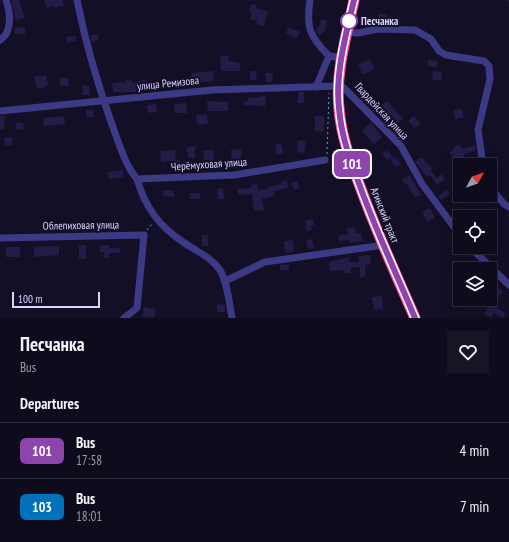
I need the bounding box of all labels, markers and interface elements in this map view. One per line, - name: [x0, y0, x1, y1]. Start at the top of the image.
- marker: Песчанка: [340, 12, 358, 30]
- place label: Песчанка: [361, 14, 399, 28]
- street label: улица Ремизова: [136, 73, 200, 93]
- street label: Гвардейская улица: [352, 80, 412, 142]
- line badge: 101: [329, 151, 375, 177]
- street label: Черёмуховая улица: [171, 154, 247, 174]
- text: 101: [342, 155, 362, 173]
- north arrow: [453, 158, 497, 202]
- map controls: [453, 158, 497, 306]
- street label: Агинский тракт: [368, 185, 403, 245]
- button: locate: [453, 210, 497, 254]
- street label: Облепиховая улица: [43, 217, 119, 233]
- button: layers: [453, 262, 497, 306]
- scale bar: [12, 290, 100, 309]
- text: 100 m: [18, 292, 42, 306]
- button: heart: [447, 331, 489, 373]
- text: Песчанка: [20, 332, 85, 356]
- text: Bus: [20, 359, 36, 376]
- text: Departures: [20, 394, 79, 413]
- text: Bus: [76, 433, 95, 452]
- text: 4 min: [459, 441, 489, 460]
- text: 101: [32, 442, 52, 460]
- text: 17:58: [76, 452, 102, 469]
- text: Bus: [76, 489, 95, 508]
- text: 7 min: [460, 497, 489, 516]
- text: 103: [32, 498, 52, 516]
- text: 18:01: [76, 508, 102, 525]

